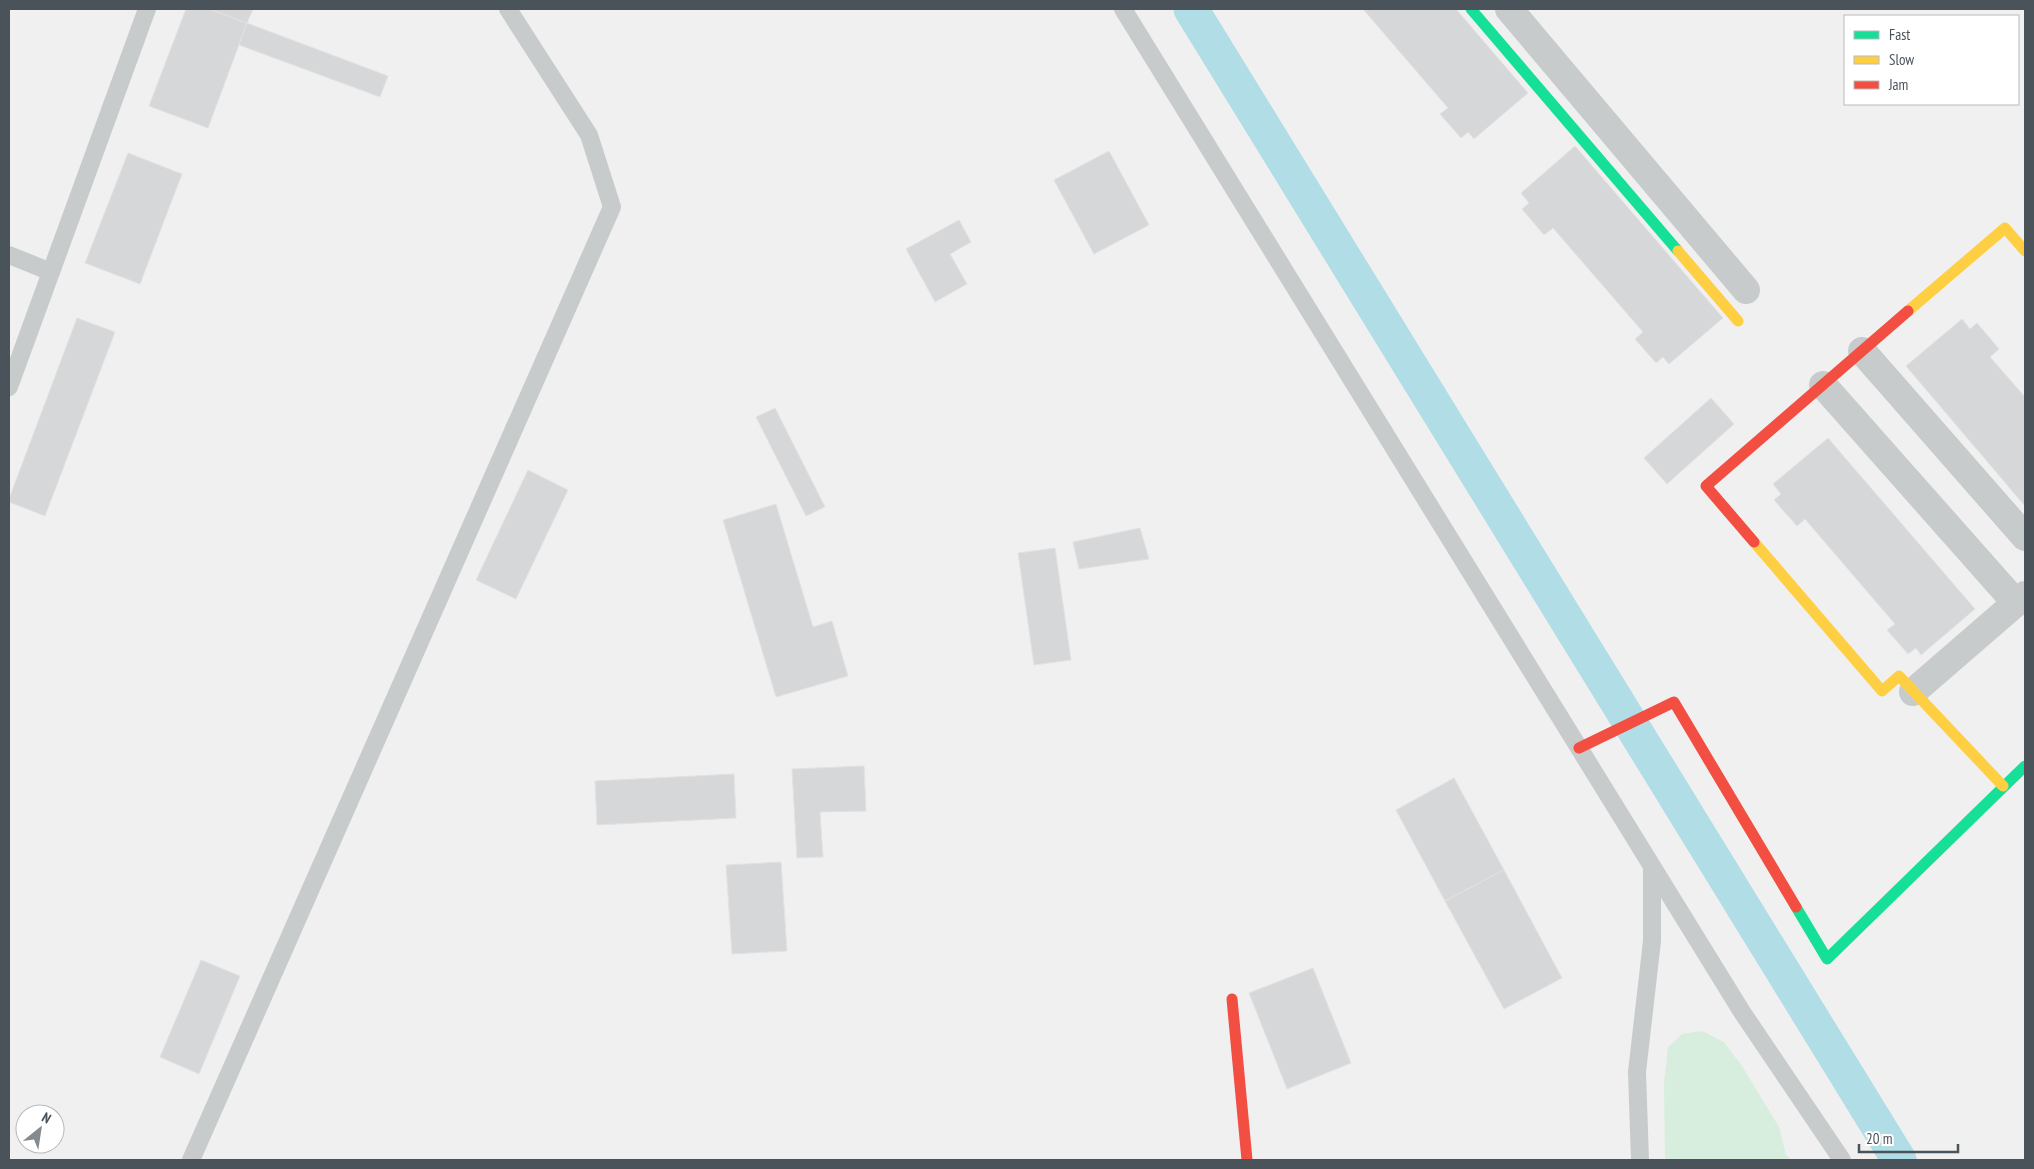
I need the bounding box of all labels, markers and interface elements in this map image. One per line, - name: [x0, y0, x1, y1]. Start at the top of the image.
- legend: [1844, 15, 2019, 105]
- text: Fast: [1889, 25, 1910, 44]
- text: Slow: [1889, 50, 1914, 69]
- text: Jam: [1888, 75, 1908, 94]
- north arrow: [15, 1104, 65, 1154]
- text: N: [39, 1108, 54, 1127]
- scale bar: [1859, 1122, 1958, 1154]
- text: 20 m: [1866, 1129, 1892, 1148]

